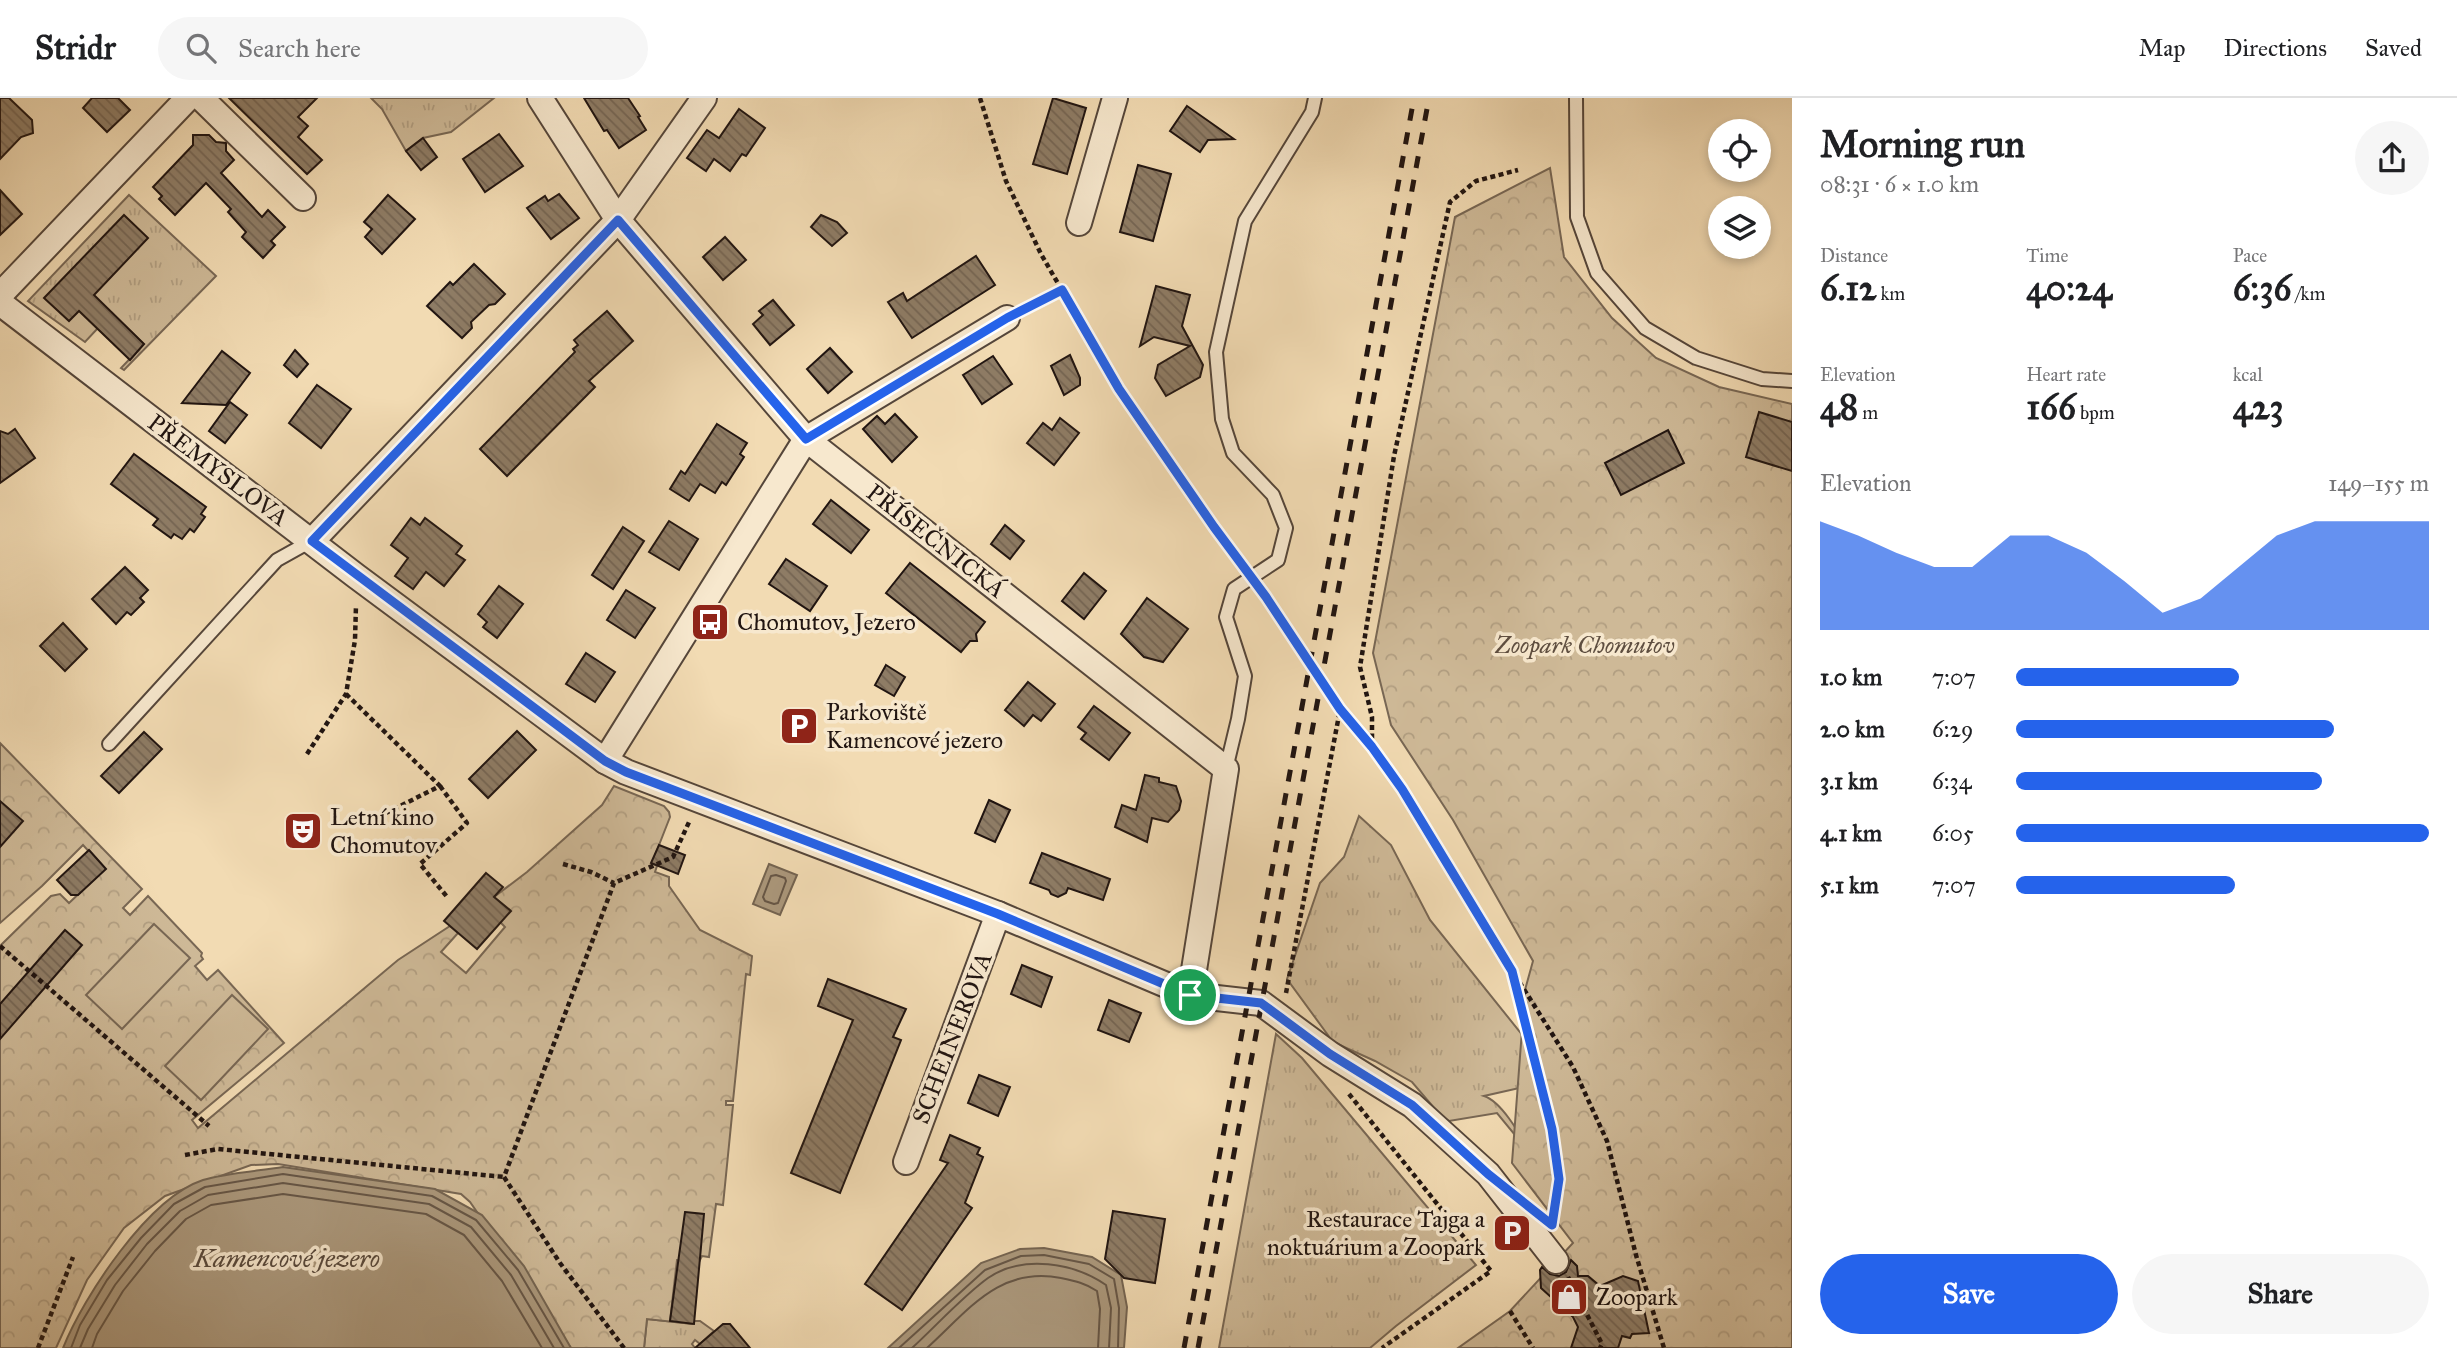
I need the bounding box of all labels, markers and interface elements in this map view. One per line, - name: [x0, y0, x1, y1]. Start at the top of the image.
- search box: [158, 17, 648, 80]
- text: Stridr: [35, 28, 116, 68]
- icon: search: [182, 29, 220, 67]
- text: Search here: [238, 32, 361, 64]
- text: Map: [2139, 33, 2186, 63]
- text: Directions: [2224, 33, 2327, 63]
- text: Saved: [2365, 33, 2422, 63]
- map controls: [1708, 119, 1771, 259]
- button: locate: [1708, 119, 1771, 182]
- text: Morning run: [1820, 121, 2025, 167]
- button: share: [2355, 121, 2429, 195]
- text: 08:31 · 6 × 1.0 km: [1820, 170, 1979, 198]
- button: layers: [1708, 196, 1771, 259]
- text: Distance: [1820, 244, 1888, 267]
- text: Time: [2026, 244, 2068, 267]
- text: Pace: [2233, 244, 2267, 267]
- text: 6.12: [1820, 267, 1876, 310]
- text: 40:24: [2026, 267, 2112, 310]
- text: 6:36: [2233, 267, 2291, 310]
- text: km: [1876, 282, 1905, 305]
- text: /km: [2291, 282, 2325, 305]
- text: Elevation: [1820, 363, 1895, 386]
- text: Heart rate: [2026, 363, 2106, 386]
- text: kcal: [2233, 363, 2263, 386]
- text: 48: [1820, 386, 1858, 429]
- text: 166: [2026, 386, 2076, 429]
- text: 423: [2233, 386, 2283, 429]
- text: m: [1858, 401, 1878, 424]
- text: bpm: [2076, 401, 2115, 424]
- street label: PŘEMYSLOVA: [142, 407, 294, 533]
- text: Elevation: [1820, 469, 1911, 497]
- text: 149–155 m: [2328, 469, 2429, 497]
- street label: PŘÍSEČNICKÁ: [861, 477, 1011, 605]
- bus stop icon: Chomutov, Jezero: [689, 601, 731, 643]
- place label: Chomutov, Jezero: [737, 607, 916, 637]
- park label: Zoopark Chomutov: [1494, 630, 1675, 660]
- text: 1.0 km: [1820, 663, 1882, 691]
- text: 7:07: [1932, 663, 1976, 691]
- place label: Parkoviště Kamencové jezero: [826, 697, 1003, 755]
- parking icon: Parkoviště Kamencové jezero: [778, 705, 820, 747]
- text: 2.0 km: [1820, 715, 1885, 743]
- text: 6:29: [1932, 715, 1973, 743]
- text: 3.1 km: [1820, 767, 1878, 795]
- text: 6:34: [1932, 767, 1972, 795]
- place label: Letní kino Chomutov: [330, 802, 438, 860]
- theatre icon: Letní kino Chomutov: [282, 810, 324, 852]
- text: 4.1 km: [1820, 819, 1882, 847]
- text: 6:05: [1932, 819, 1974, 847]
- text: 5.1 km: [1820, 871, 1879, 899]
- text: 7:07: [1932, 871, 1976, 899]
- street label: SCHEINEROVA: [906, 948, 998, 1128]
- pin: [1160, 965, 1220, 1025]
- icon: arrive: [1171, 976, 1209, 1014]
- place label: Restaurace Tajga a noktuárium a Zoopark: [1267, 1204, 1486, 1262]
- parking icon: Restaurace Tajga a noktuárium a Zoopark: [1491, 1212, 1533, 1254]
- water label: Kamencové jezero: [192, 1242, 380, 1274]
- button: Save: [1820, 1254, 2118, 1334]
- button: Share: [2132, 1254, 2429, 1334]
- shop icon: Zoopark: [1548, 1276, 1590, 1318]
- place label: Zoopark: [1596, 1282, 1679, 1312]

